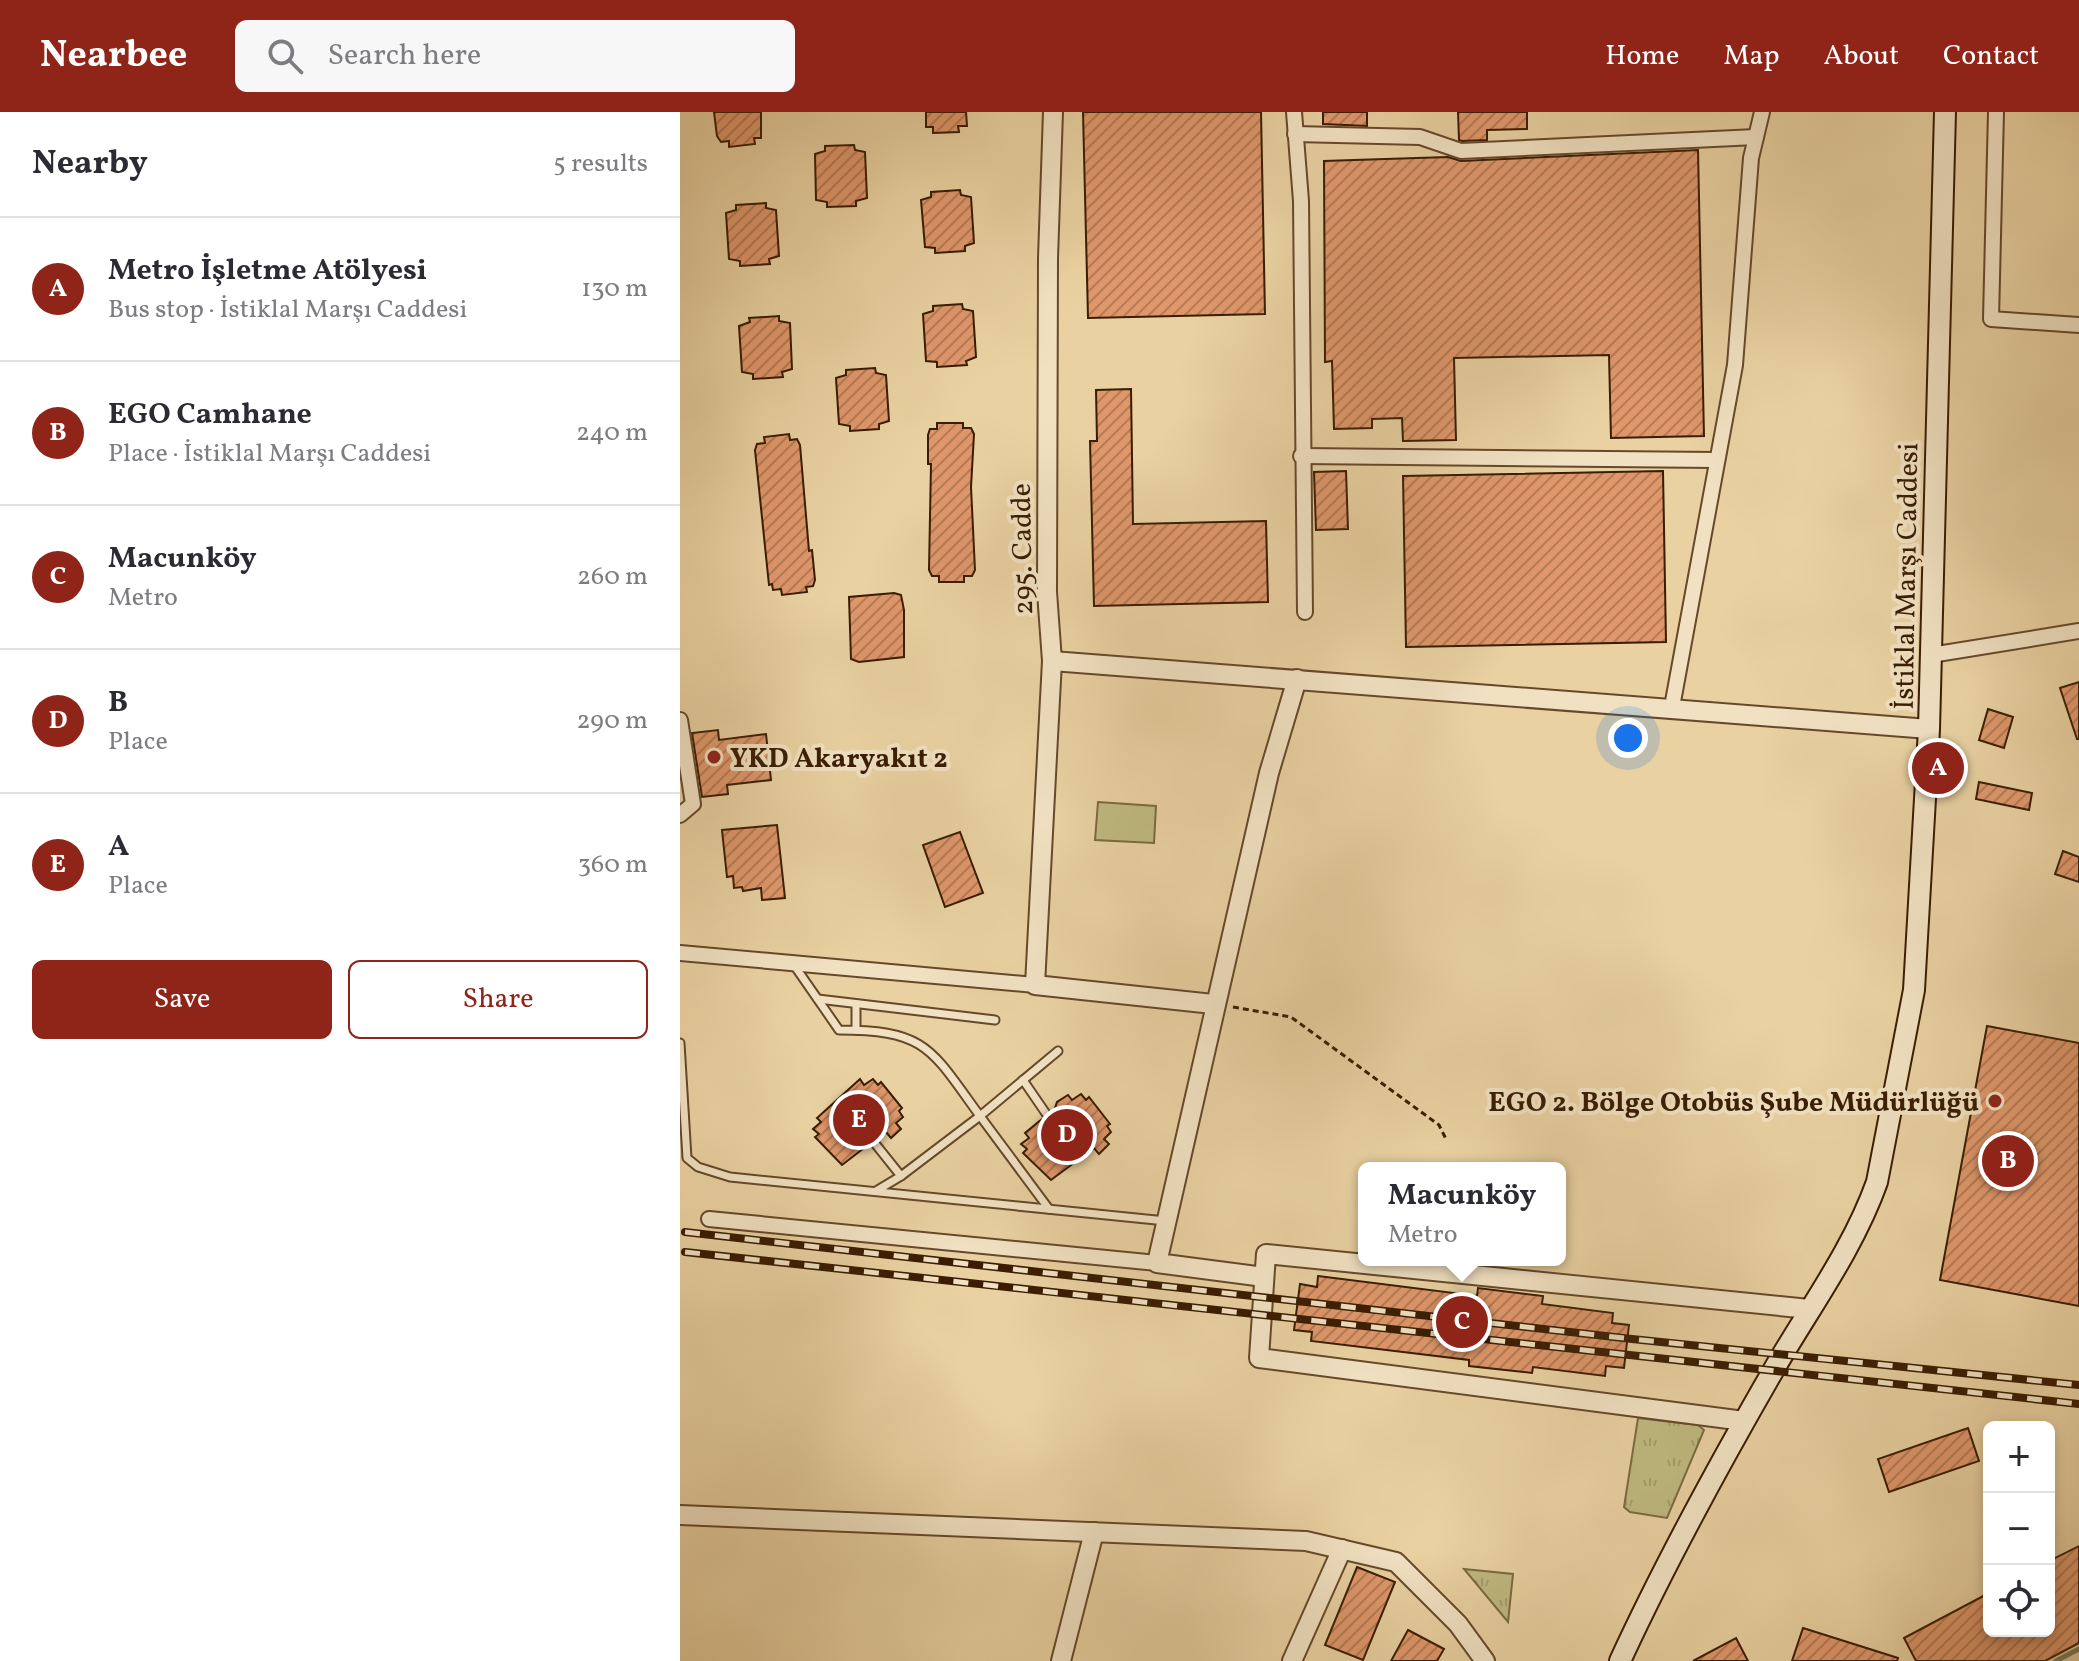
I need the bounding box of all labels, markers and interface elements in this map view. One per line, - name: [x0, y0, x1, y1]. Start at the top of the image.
- search box: [235, 20, 795, 92]
- text: Nearbee: [40, 30, 187, 83]
- icon: search: [263, 34, 307, 78]
- text: Search here: [327, 35, 481, 77]
- text: Home: [1605, 37, 1679, 76]
- text: Map: [1723, 37, 1779, 76]
- text: About: [1823, 37, 1899, 76]
- text: Contact: [1943, 37, 2039, 76]
- text: Nearby: [32, 141, 148, 188]
- text: 5 results: [553, 146, 648, 182]
- text: Metro İşletme Atölyesi: [108, 250, 427, 292]
- text: A: [49, 271, 67, 307]
- text: 130 m: [581, 271, 648, 307]
- text: Bus stop · İstiklal Marşı Caddesi: [108, 292, 467, 328]
- text: EGO Camhane: [108, 394, 312, 436]
- text: B: [49, 415, 67, 451]
- text: 240 m: [576, 415, 648, 451]
- text: Place · İstiklal Marşı Caddesi: [108, 436, 431, 472]
- street label: İstiklal Marşı Caddesi: [1886, 442, 1929, 710]
- street label: 295. Cadde: [1003, 483, 1044, 615]
- text: Macunköy: [108, 538, 257, 580]
- text: C: [50, 559, 66, 595]
- text: 260 m: [577, 559, 648, 595]
- text: Metro: [108, 580, 178, 616]
- text: B: [108, 682, 128, 724]
- text: D: [48, 703, 68, 739]
- text: 290 m: [576, 703, 648, 739]
- your location: [1608, 718, 1648, 758]
- text: Place: [108, 724, 168, 760]
- pin: A: [1912, 738, 1964, 798]
- place label: YKD Akaryakıt 2: [730, 740, 948, 779]
- marker: YKD Akaryakıt 2: [705, 748, 723, 766]
- text: A: [108, 826, 129, 868]
- text: E: [50, 847, 66, 883]
- text: 360 m: [578, 847, 648, 883]
- text: Place: [108, 868, 168, 904]
- button: Save: [32, 960, 332, 1039]
- button: Share: [348, 960, 648, 1039]
- place label: EGO 2. Bölge Otobüs Şube Müdürlüğü: [1488, 1084, 1979, 1123]
- pin: E: [833, 1090, 885, 1150]
- marker: EGO 2. Bölge Otobüs Şube Müdürlüğü: [1986, 1092, 2004, 1110]
- pin: D: [1041, 1105, 1093, 1165]
- pin: B: [1982, 1131, 2034, 1191]
- popup: [1358, 1162, 1566, 1266]
- text: Macunköy: [1388, 1175, 1536, 1217]
- text: Metro: [1388, 1217, 1458, 1253]
- pin: C: [1436, 1292, 1488, 1352]
- map controls: [1983, 1421, 2055, 1637]
- button: +: [1983, 1421, 2055, 1493]
- button: −: [1983, 1493, 2055, 1565]
- button: locate: [1983, 1565, 2055, 1637]

